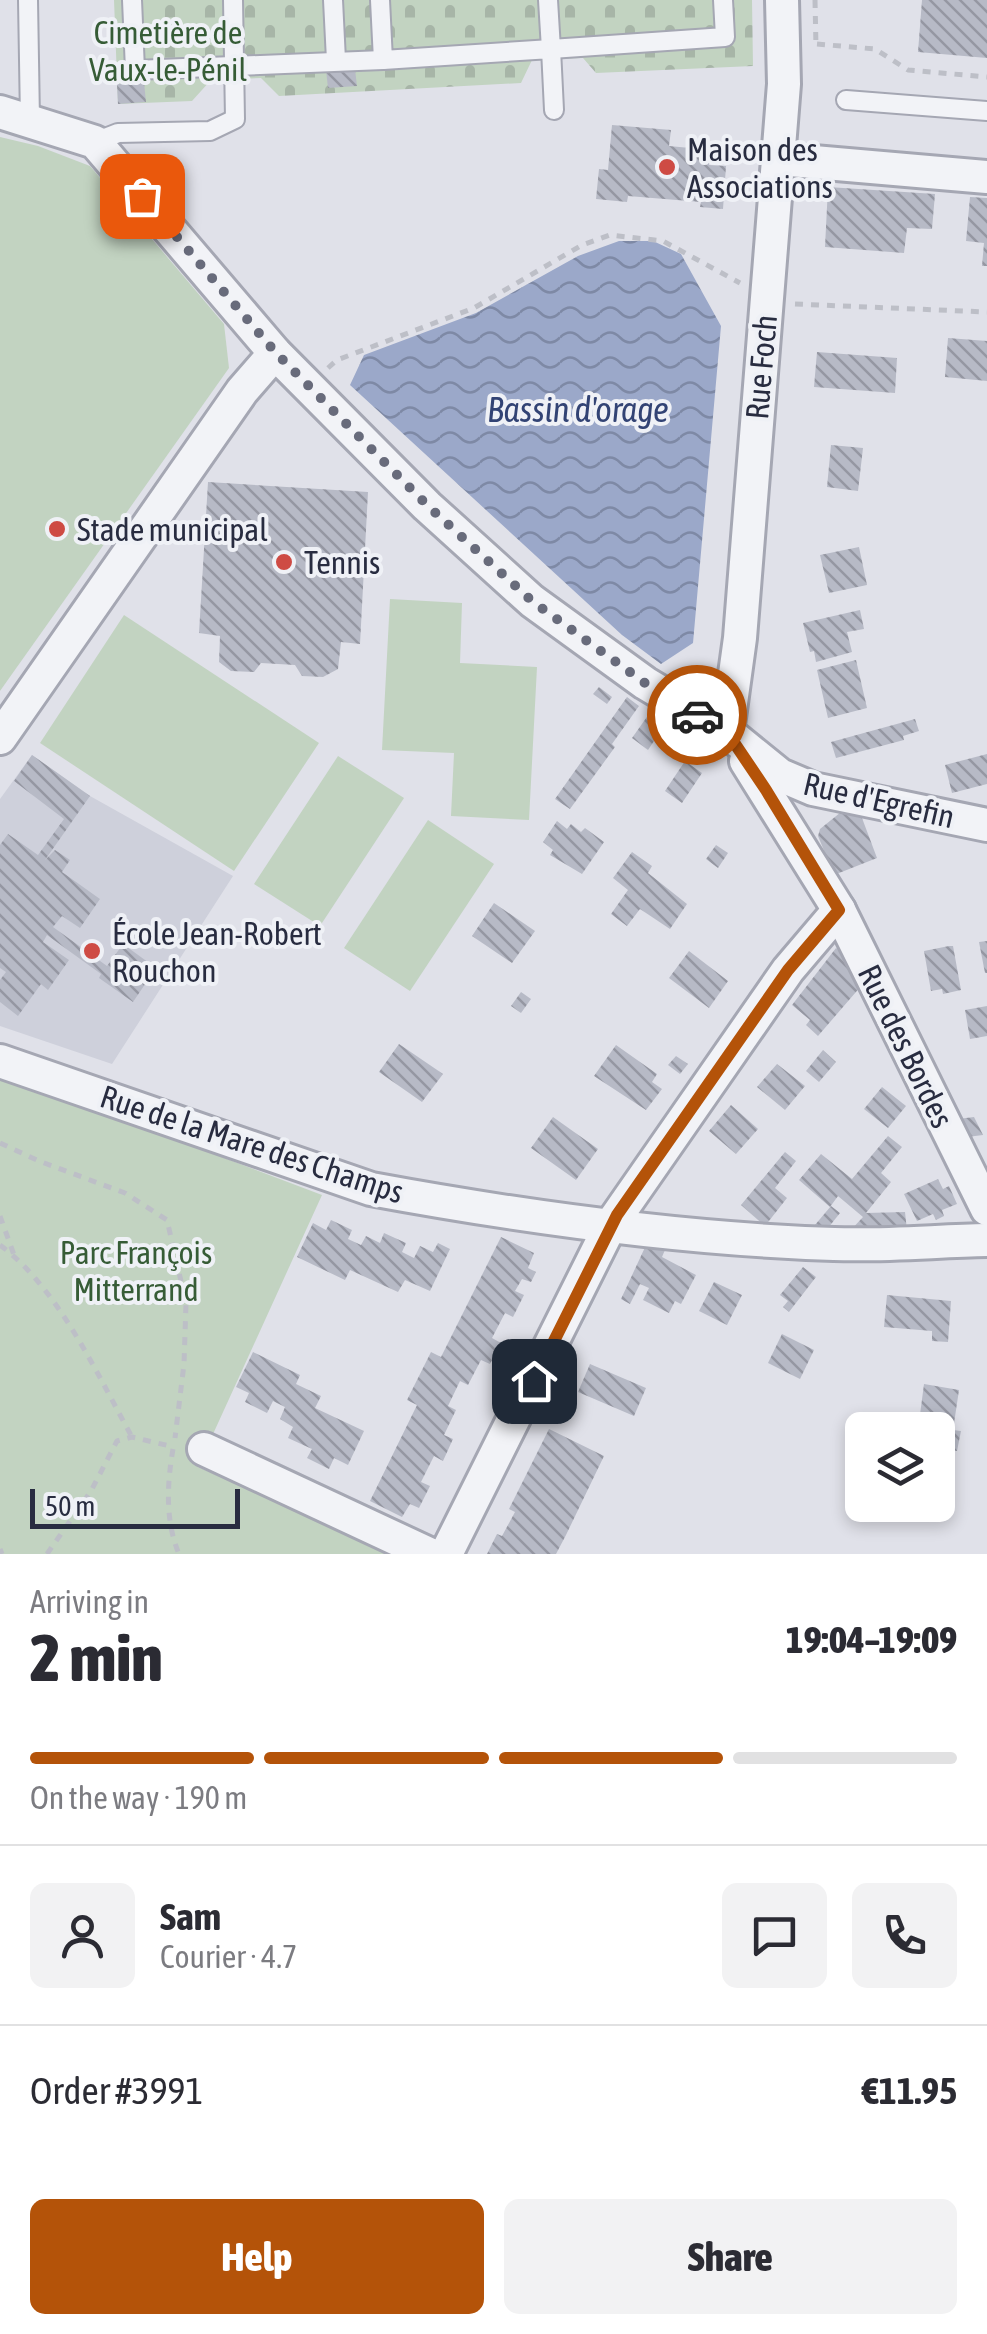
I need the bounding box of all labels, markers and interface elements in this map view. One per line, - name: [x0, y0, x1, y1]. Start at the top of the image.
- park label: Cimetière de Vaux-le-Pénil: [89, 14, 247, 88]
- place label: Maison des Associations: [687, 131, 833, 205]
- pin: [100, 154, 185, 239]
- marker: Maison des Associations: [656, 156, 678, 178]
- icon: bag: [115, 169, 170, 224]
- street label: Rue Foch: [738, 313, 784, 421]
- water label: Bassin d'orage: [487, 389, 669, 429]
- place label: Stade municipal: [77, 511, 268, 548]
- marker: Stade municipal: [46, 518, 68, 540]
- place label: Tennis: [304, 544, 380, 581]
- marker: Tennis: [273, 551, 295, 573]
- courier: [647, 665, 747, 765]
- icon: car: [670, 688, 725, 743]
- street label: Rue d'Egrefin: [800, 765, 958, 835]
- place label: École Jean-Robert Rouchon: [112, 915, 322, 989]
- marker: École Jean-Robert Rouchon: [81, 940, 103, 962]
- street label: Rue des Bordes: [851, 959, 961, 1133]
- street label: Rue de la Mare des Champs: [96, 1077, 408, 1211]
- park label: Parc François Mitterrand: [60, 1234, 212, 1308]
- pin: [492, 1339, 577, 1424]
- icon: home: [507, 1354, 562, 1409]
- map controls: [845, 1412, 955, 1522]
- button: layers: [845, 1412, 955, 1522]
- scale bar: [30, 1484, 240, 1528]
- text: 50 m: [45, 1490, 95, 1522]
- text: Arriving in: [30, 1583, 149, 1620]
- text: 19:04–19:09: [786, 1618, 957, 1661]
- text: 2 min: [30, 1620, 163, 1695]
- text: On the way · 190 m: [30, 1779, 247, 1816]
- button: person: [30, 1883, 135, 1988]
- button: chat: [722, 1883, 827, 1988]
- button: phone: [852, 1883, 957, 1988]
- text: Sam: [160, 1895, 221, 1938]
- text: Courier · 4.7: [160, 1938, 297, 1975]
- text: Order #3991: [30, 2069, 203, 2112]
- text: €11.95: [862, 2069, 957, 2112]
- button: Help: [30, 2199, 484, 2314]
- button: Share: [504, 2199, 957, 2314]

